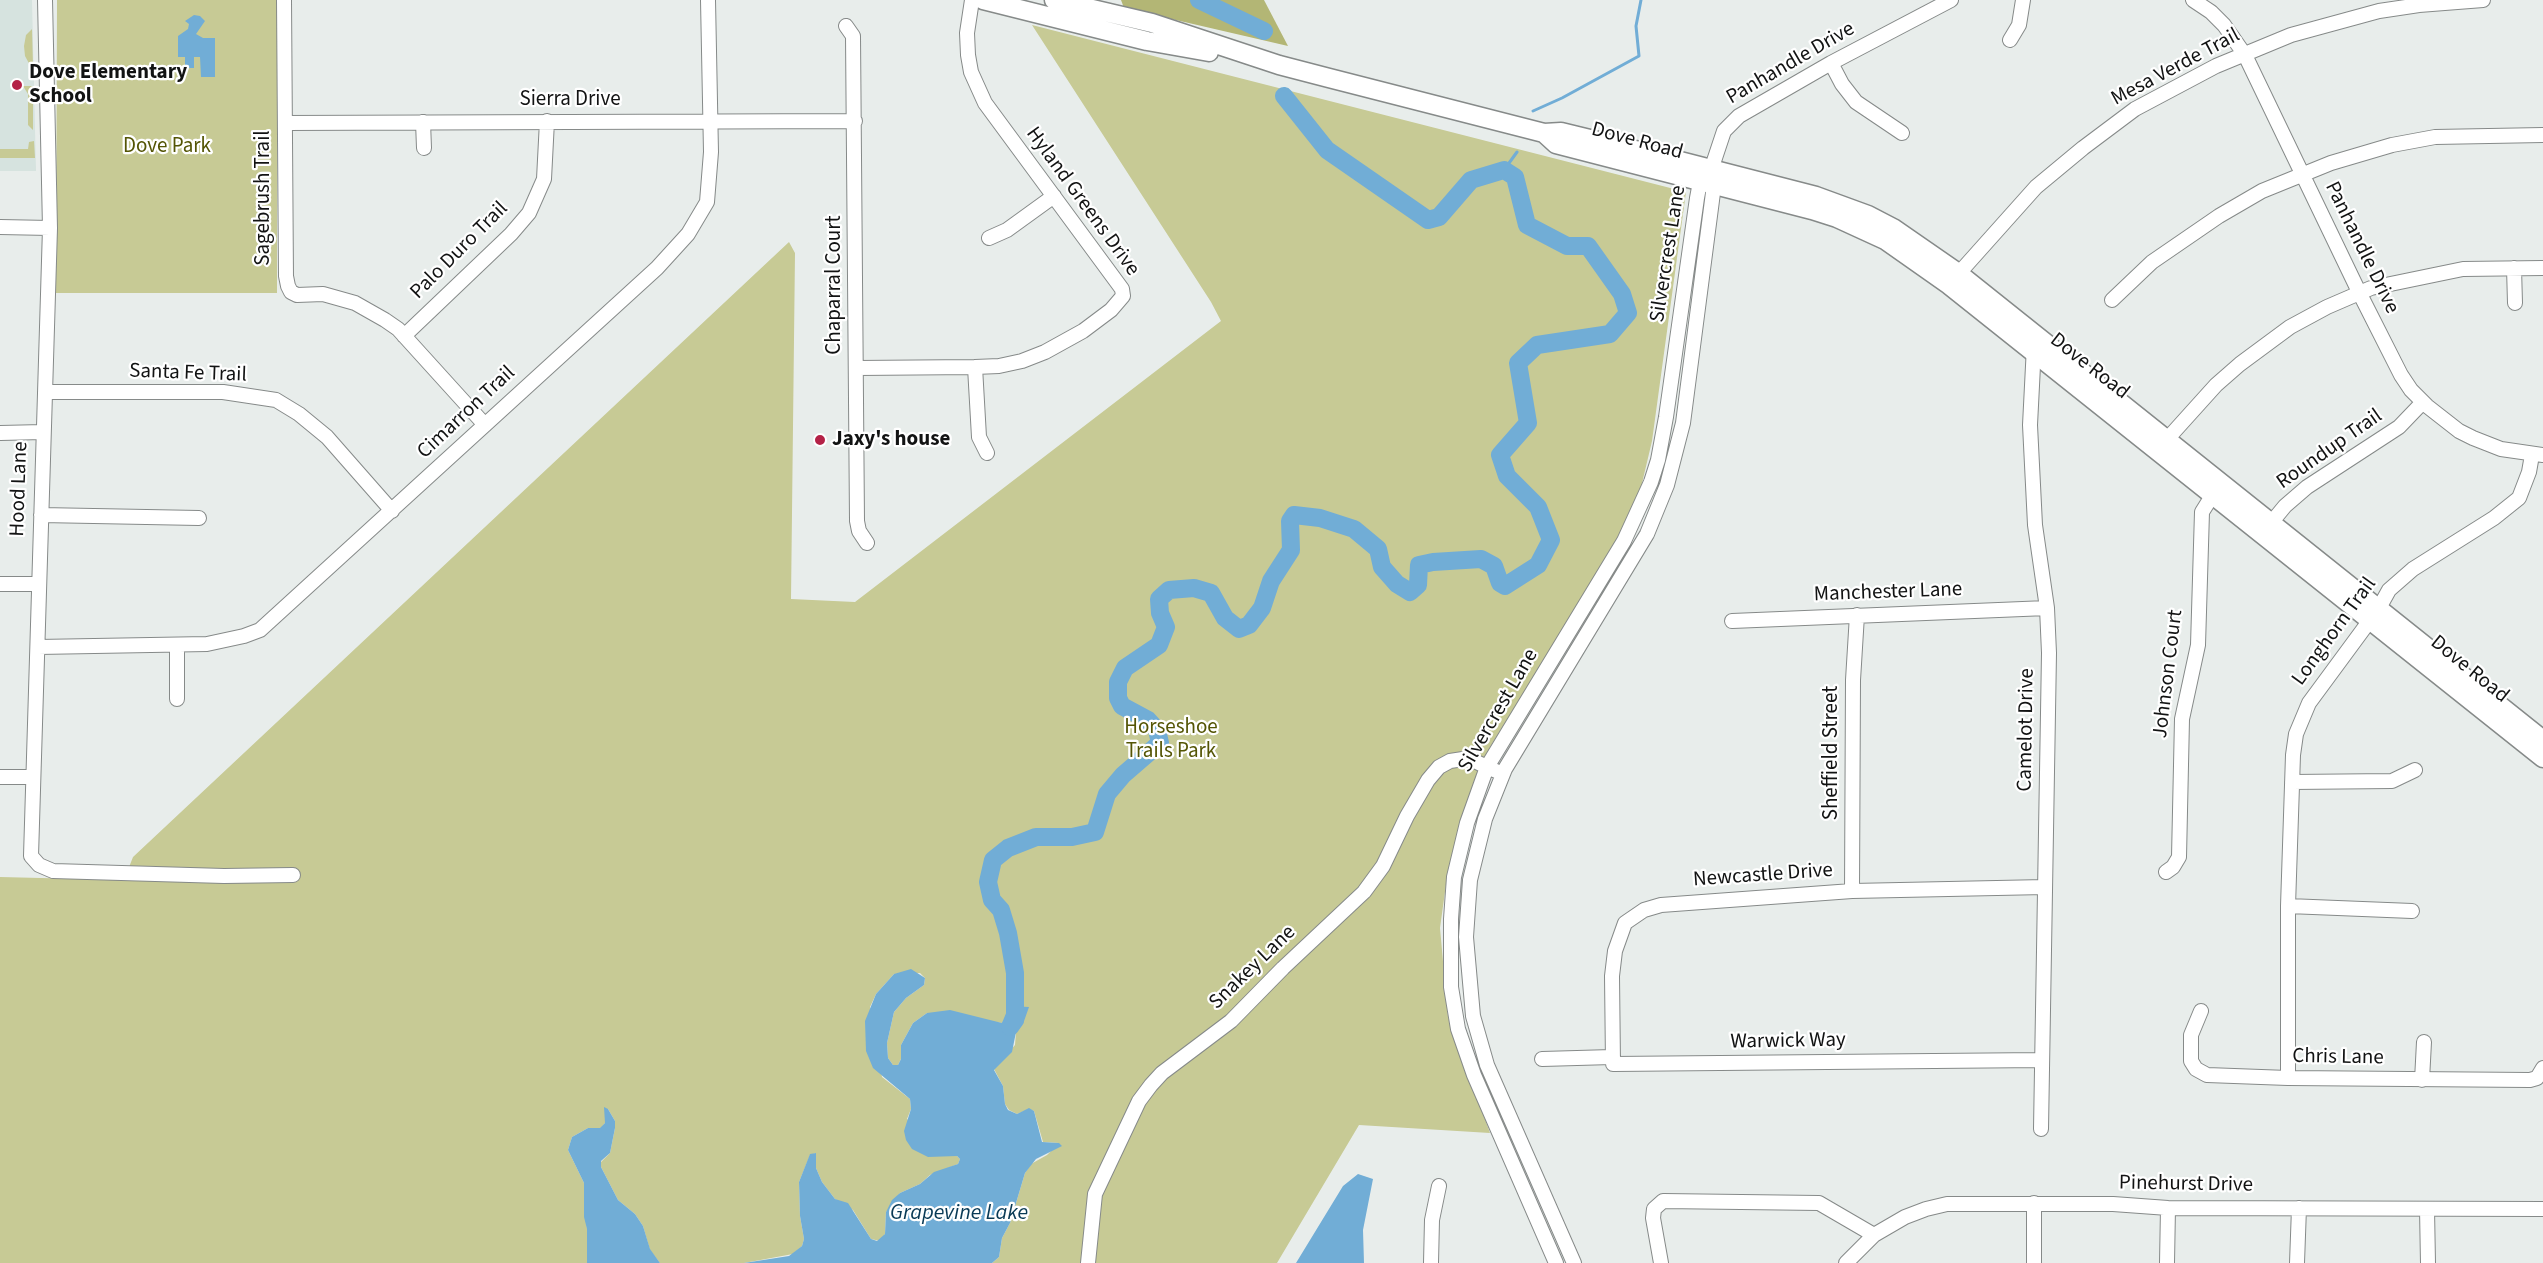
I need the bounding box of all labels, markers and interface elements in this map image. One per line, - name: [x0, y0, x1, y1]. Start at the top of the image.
- street label: Panhandle Drive: [1722, 17, 1860, 111]
- street label: Mesa Verde Trail: [2108, 24, 2244, 112]
- place label: Dove Elementary School: [29, 60, 187, 110]
- marker: Dove Elementary School: [10, 78, 24, 92]
- street label: Sierra Drive: [519, 87, 621, 113]
- street label: Dove Road: [1589, 118, 1685, 166]
- street label: Hyland Greens Drive: [1020, 123, 1144, 281]
- street label: Sagebrush Trail: [251, 130, 277, 266]
- park label: Dove Park: [123, 134, 211, 160]
- street label: Panhandle Drive: [2318, 178, 2404, 318]
- street label: Silvercrest Lane: [1646, 184, 1692, 324]
- street label: Palo Duro Trail: [406, 197, 514, 305]
- street label: Chaparral Court: [822, 215, 848, 355]
- street label: Dove Road: [2044, 328, 2134, 406]
- street label: Santa Fe Trail: [129, 359, 247, 389]
- street label: Cimarron Trail: [413, 361, 521, 465]
- street label: Roundup Trail: [2272, 404, 2388, 496]
- place label: Jaxy's house: [832, 427, 950, 453]
- marker: Jaxy's house: [813, 433, 827, 447]
- street label: Hood Lane: [6, 441, 34, 537]
- street label: Longhorn Trail: [2287, 573, 2383, 691]
- street label: Manchester Lane: [1813, 578, 1963, 608]
- street label: Johnson Court: [2149, 608, 2189, 740]
- street label: Dove Road: [2425, 631, 2513, 709]
- street label: Silvercrest Lane: [1453, 645, 1545, 777]
- street label: Camelot Drive: [2013, 668, 2041, 792]
- street label: Sheffield Street: [1819, 686, 1845, 820]
- park label: Horseshoe Trails Park: [1124, 715, 1218, 765]
- street label: Newcastle Drive: [1692, 859, 1834, 893]
- street label: Snakey Lane: [1204, 921, 1302, 1015]
- street label: Warwick Way: [1730, 1028, 1846, 1056]
- street label: Chris Lane: [2292, 1045, 2384, 1071]
- street label: Pinehurst Drive: [2119, 1171, 2253, 1199]
- water label: Grapevine Lake: [890, 1201, 1028, 1227]

